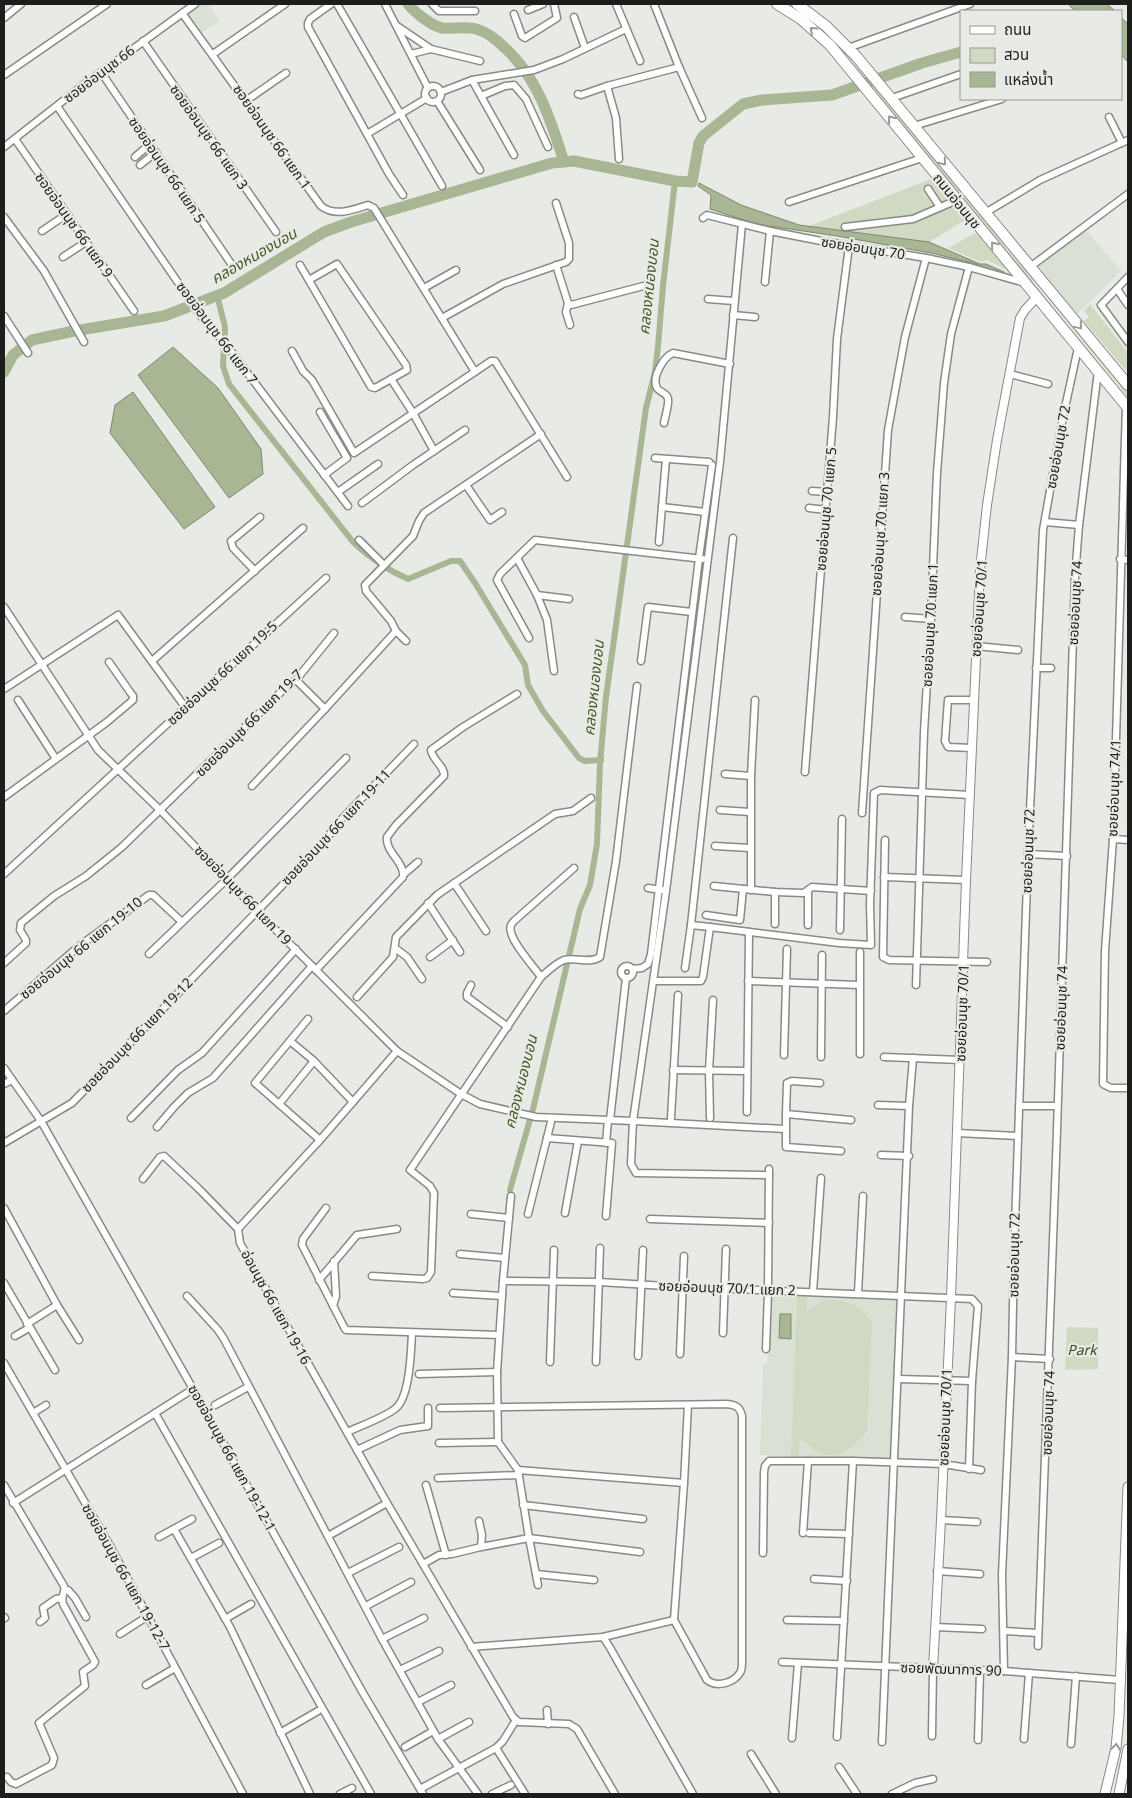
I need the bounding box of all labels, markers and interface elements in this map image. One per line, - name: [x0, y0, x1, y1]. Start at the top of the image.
- legend: [960, 10, 1122, 100]
- text: ถนน: [1004, 19, 1031, 42]
- one-way arrow: [810, 27, 819, 36]
- street label: ซอยอ่อนนุช 66: [59, 41, 139, 108]
- text: สวน: [1004, 44, 1029, 67]
- text: แหล่งน้ำ: [1004, 69, 1053, 92]
- street label: ซอยอ่อนนุช 66 แยก 3: [164, 80, 253, 194]
- street label: ซอยอ่อนนุช 66 แยก 1: [227, 80, 316, 194]
- street label: ซอยอ่อนนุช 66 แยก 5: [123, 113, 210, 228]
- one-way arrow: [889, 116, 897, 125]
- one-way arrow: [938, 156, 947, 165]
- street label: ซอยอ่อนนุช 66 แยก 9: [29, 168, 118, 282]
- street label: ถนนอ่อนนุช: [928, 169, 986, 234]
- water label: คลองหนองบอน: [207, 222, 302, 290]
- street label: ซอยอ่อนนุช 70: [819, 231, 906, 265]
- water label: คลองหนองบอน: [633, 237, 666, 336]
- one-way arrow: [991, 242, 999, 251]
- street label: ซอยอ่อนนุช 66 แยก 7: [171, 277, 262, 389]
- one-way arrow: [1073, 320, 1081, 329]
- street label: ซอยอ่อนนุช 72: [1041, 404, 1076, 491]
- street label: ซอยอ่อนนุช 70 แยก 5: [811, 446, 842, 572]
- street label: ซอยอ่อนนุช 70 แยก 3: [866, 471, 895, 597]
- street label: ซอยอ่อนนุช 70/1: [966, 558, 993, 658]
- street label: ซอยอ่อนนุช 74: [1063, 560, 1088, 646]
- street label: ซอยอ่อนนุช 70 แยก 1: [917, 562, 944, 688]
- street label: ซอยอ่อนนุช 66 แยก 19-5: [162, 616, 282, 730]
- water label: คลองหนองบอน: [578, 638, 611, 737]
- street label: ซอยอ่อนนุช 66 แยก 19-7: [191, 665, 308, 782]
- street label: ซอยอ่อนนุช 74/1: [1102, 739, 1127, 837]
- street label: ซอยอ่อนนุช 66 แยก 19-11: [277, 764, 396, 890]
- street label: ซอยอ่อนนุช 72: [1017, 808, 1040, 894]
- street label: ซอยอ่อนนุช 66 แยก 19: [189, 840, 296, 950]
- street label: ซอยอ่อนนุช 66 แยก 19-10: [15, 892, 147, 1005]
- street label: ซอยอ่อนนุช 70/1: [950, 964, 975, 1062]
- street label: ซอยอ่อนนุช 74: [1050, 965, 1073, 1051]
- street label: ซอยอ่อนนุช 66 แยก 19-12: [77, 973, 198, 1098]
- water label: คลองหนองบอน: [499, 1032, 544, 1131]
- street label: ซอยอ่อนนุช 72: [1003, 1212, 1026, 1298]
- street label: อ่อนนุช 66 แยก 19-16: [235, 1246, 316, 1369]
- street label: ซอยอ่อนนุช 70/1 แยก 2: [658, 1276, 796, 1301]
- park label: Park: [1067, 1340, 1099, 1361]
- street label: ซอยอ่อนนุช 70/1: [933, 1368, 958, 1466]
- street label: ซอยอ่อนนุช 74: [1037, 1370, 1060, 1456]
- street label: ซอยอ่อนนุช 66 แยก 19-12-1: [182, 1381, 281, 1536]
- street label: ซอยอ่อนนุช 66 แยก 19-12-7: [76, 1500, 175, 1655]
- street label: ซอยพัฒนาการ 90: [900, 1657, 1002, 1682]
- one-way arrow: [1110, 1742, 1120, 1751]

